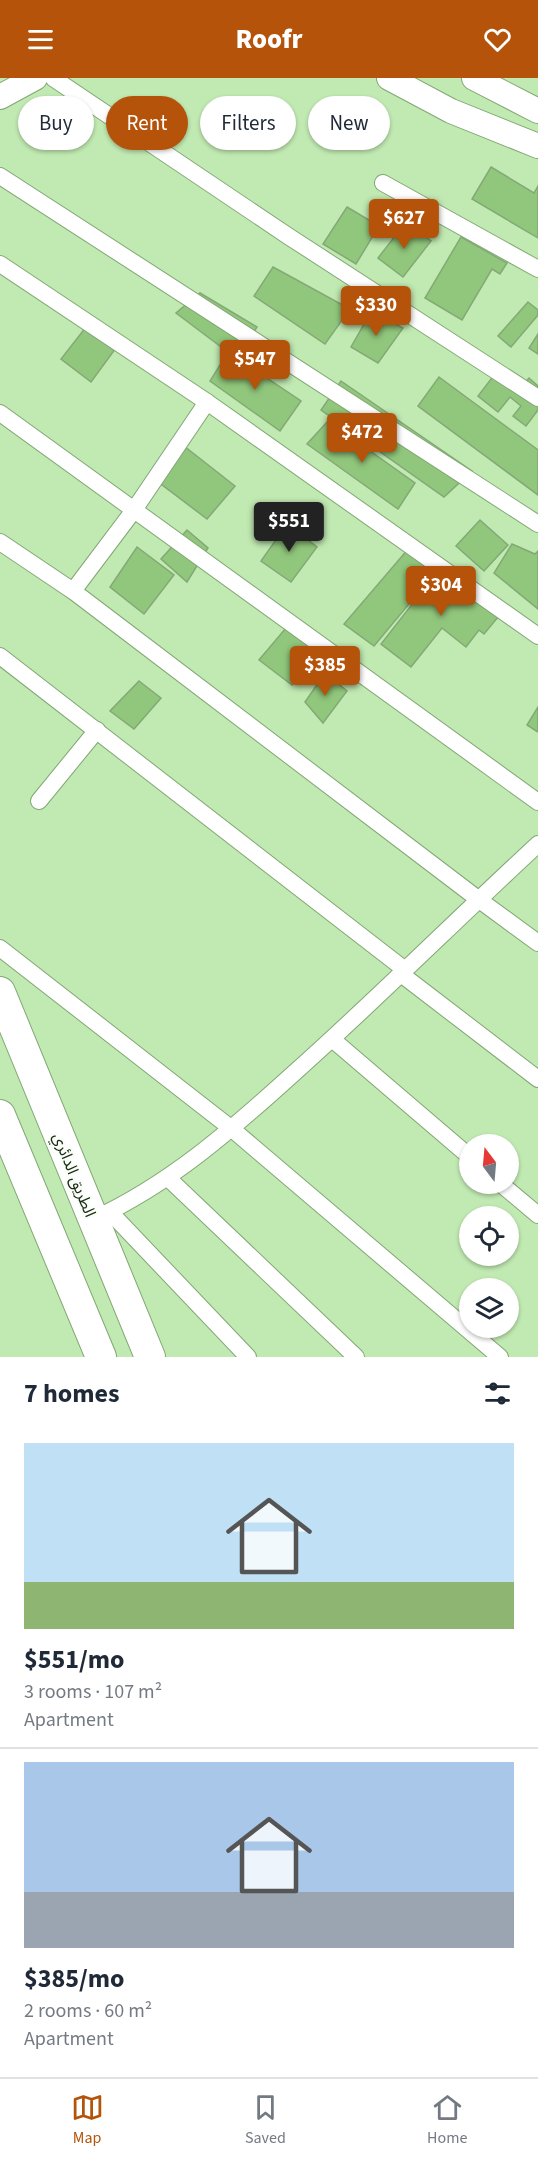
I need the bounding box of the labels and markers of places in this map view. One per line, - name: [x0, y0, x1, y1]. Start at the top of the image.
- pin: $627: [368, 199, 440, 250]
- pin: $330: [340, 286, 412, 337]
- pin: $547: [219, 340, 291, 391]
- pin: $472: [326, 413, 398, 464]
- pin: $551: [253, 502, 325, 553]
- pin: $304: [405, 566, 477, 617]
- pin: $385: [289, 646, 361, 697]

